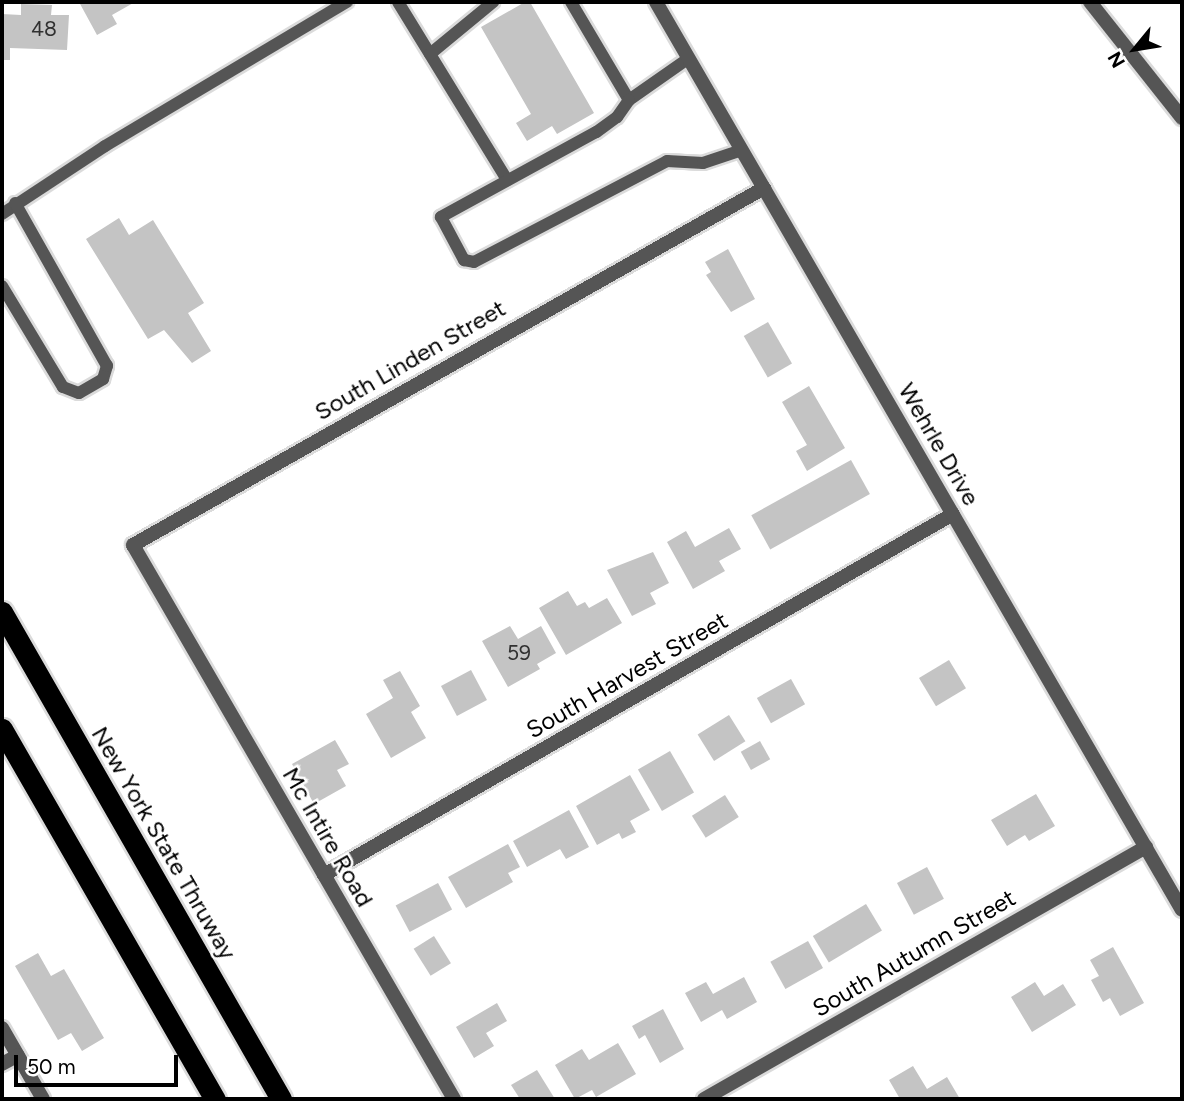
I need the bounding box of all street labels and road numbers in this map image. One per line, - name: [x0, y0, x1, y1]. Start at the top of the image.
- street label: South Linden Street: [309, 294, 511, 426]
- street label: Wehrle Drive: [892, 378, 986, 510]
- street label: South Harvest Street: [521, 606, 733, 744]
- street label: New York State Thruway: [85, 721, 243, 965]
- street label: Mc Intire Road: [276, 762, 380, 912]
- street label: South Autumn Street: [807, 883, 1021, 1023]

